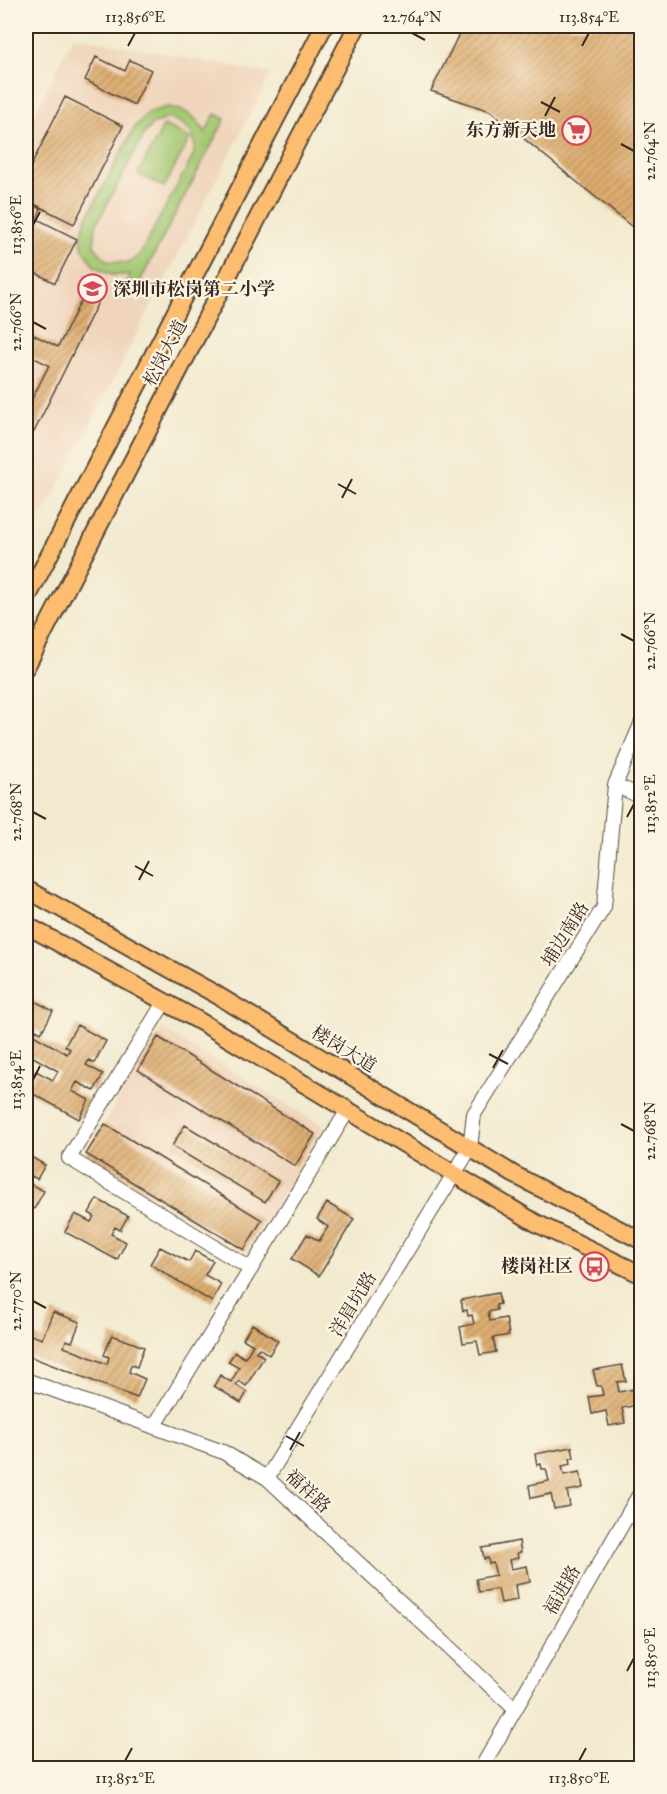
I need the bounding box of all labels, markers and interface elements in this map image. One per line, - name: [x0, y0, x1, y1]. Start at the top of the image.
- text: 113.856°E: [105, 8, 165, 26]
- text: 22.764°N: [382, 8, 442, 26]
- text: 113.854°E: [559, 8, 619, 26]
- supermarket icon: 东方新天地: [561, 114, 593, 146]
- place label: 东方新天地: [466, 119, 556, 141]
- text: 22.764°N: [641, 121, 659, 181]
- text: 113.856°E: [7, 195, 25, 255]
- school or university icon: 深圳市松岗第二小学: [76, 273, 108, 305]
- place label: 深圳市松岗第二小学: [113, 278, 275, 300]
- text: 22.766°N: [7, 292, 25, 351]
- street label: 松岗大道: [138, 316, 192, 390]
- text: 22.766°N: [641, 611, 659, 670]
- text: 113.852°E: [641, 774, 659, 834]
- text: 22.768°N: [7, 782, 25, 842]
- street label: 埔边南路: [537, 898, 593, 970]
- street label: 楼岗大道: [307, 1021, 381, 1077]
- text: 113.854°E: [7, 1050, 25, 1110]
- text: 22.768°N: [641, 1101, 659, 1161]
- bus stop icon: 楼岗社区: [578, 1250, 610, 1282]
- place label: 楼岗社区: [501, 1255, 573, 1277]
- street label: 洋眉坑路: [325, 1267, 381, 1341]
- text: 22.770°N: [7, 1271, 25, 1331]
- street label: 福祥路: [281, 1465, 335, 1517]
- street label: 福进路: [539, 1561, 585, 1619]
- text: 113.850°E: [641, 1627, 659, 1688]
- text: 113.852°E: [95, 1769, 155, 1787]
- text: 113.850°E: [549, 1769, 610, 1787]

